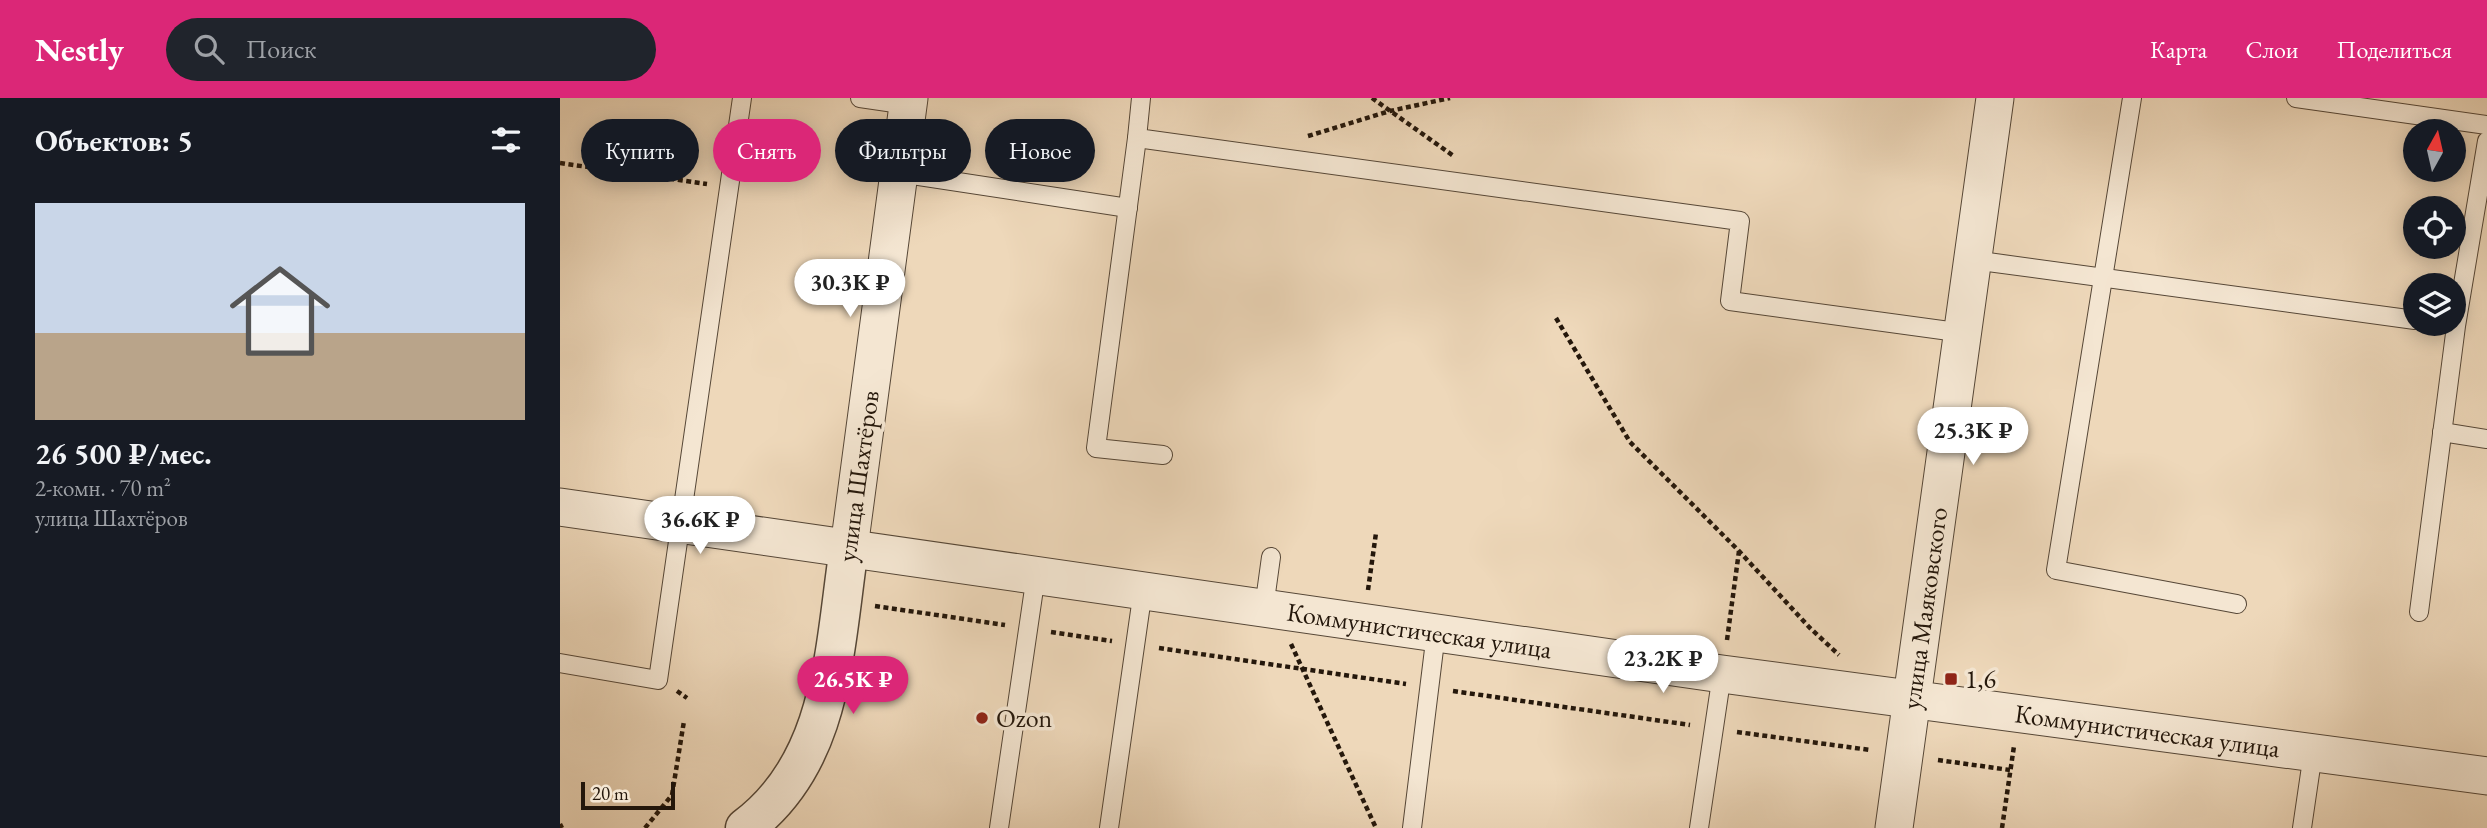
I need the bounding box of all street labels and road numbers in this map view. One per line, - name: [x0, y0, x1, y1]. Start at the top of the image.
- street label: улица Шахтёров: [829, 388, 887, 564]
- street label: улица Маяковского: [1894, 505, 1955, 711]
- street label: Коммунистическая улица: [1284, 595, 1554, 666]
- street label: Коммунистическая улица: [2013, 696, 2283, 765]

